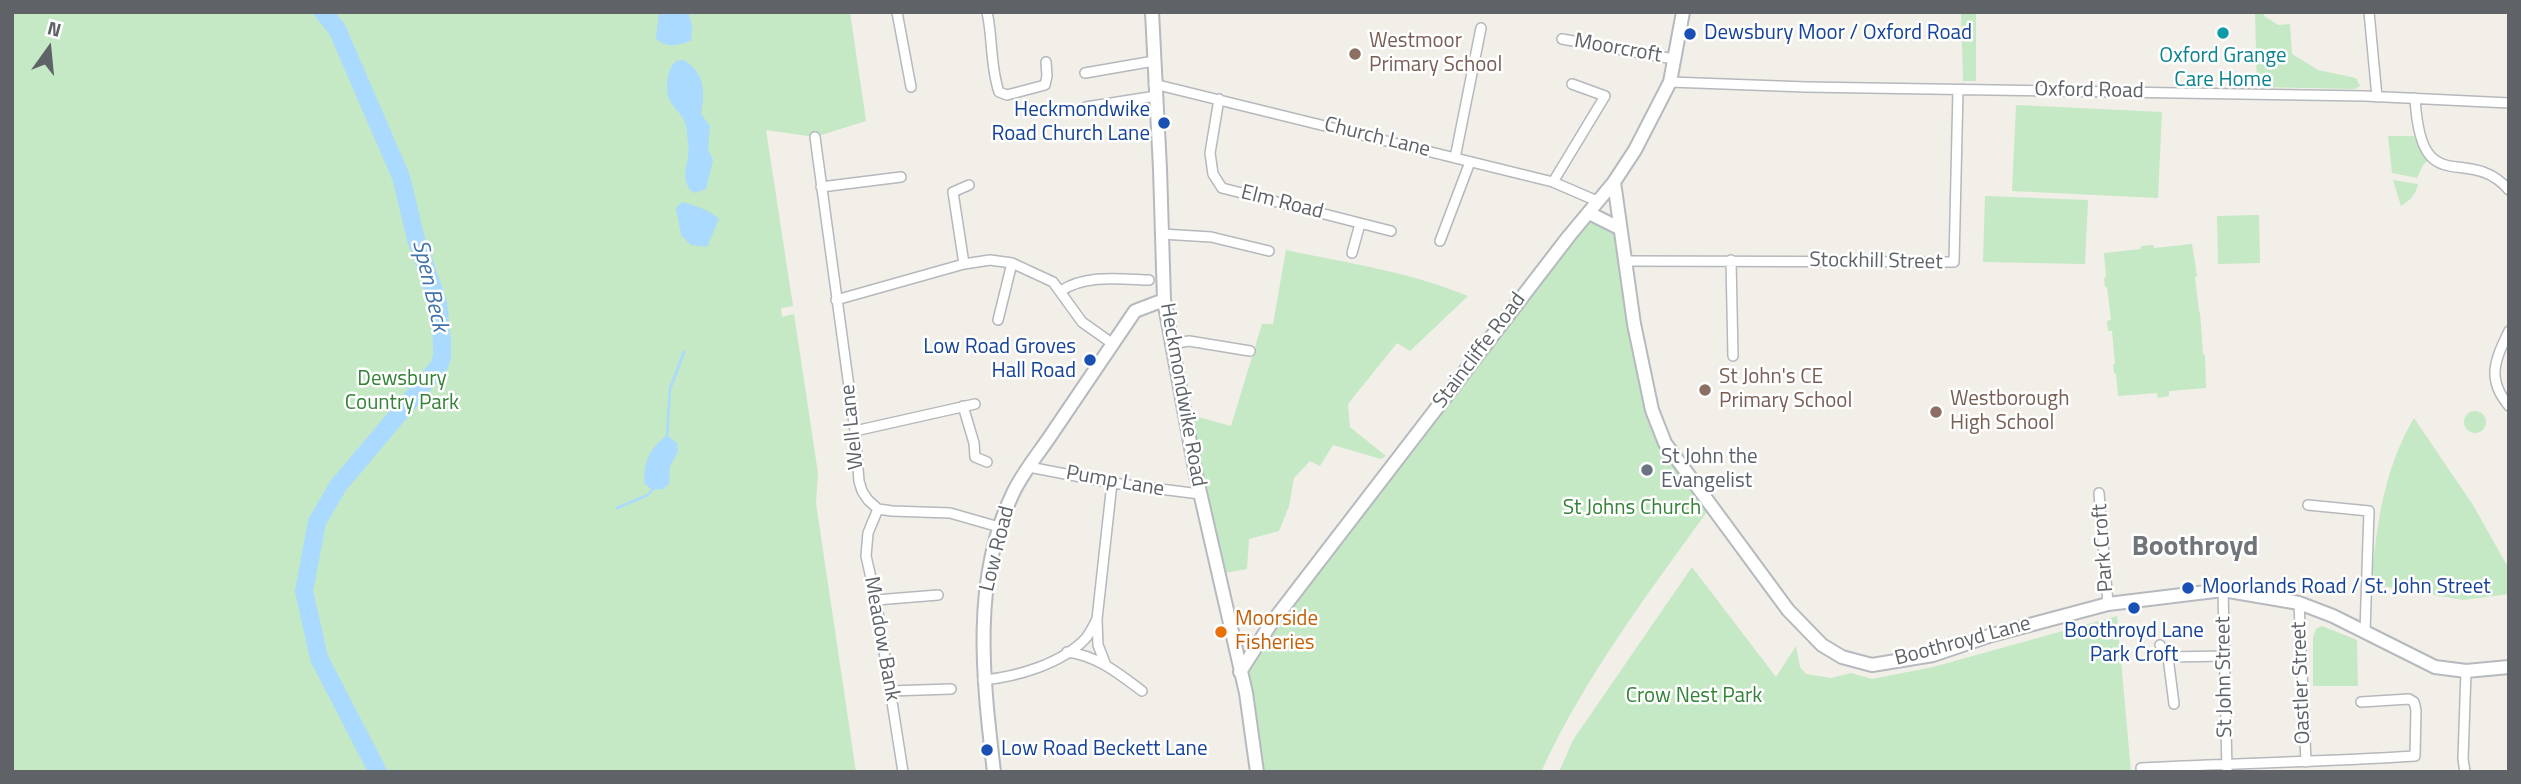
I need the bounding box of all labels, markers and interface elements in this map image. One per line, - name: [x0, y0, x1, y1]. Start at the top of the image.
- text: N: [44, 13, 65, 44]
- north arrow: [14, 14, 84, 84]
- place label: Dewsbury Moor / Oxford Road: [1704, 21, 1972, 47]
- marker: Oxford Grange Care Home: [2215, 25, 2231, 41]
- marker: Dewsbury Moor / Oxford Road: [1682, 26, 1698, 42]
- place label: Westmoor Primary School: [1369, 29, 1502, 79]
- street label: Moorcroft: [1572, 29, 1664, 69]
- place label: Oxford Grange Care Home: [2159, 44, 2287, 94]
- marker: Westmoor Primary School: [1347, 46, 1363, 62]
- street label: Oxford Road: [2034, 77, 2144, 105]
- place label: Heckmondwike Road Church Lane: [991, 98, 1150, 148]
- street label: Church Lane: [1321, 113, 1433, 163]
- marker: Heckmondwike Road Church Lane: [1156, 115, 1172, 131]
- street label: Elm Road: [1238, 181, 1326, 225]
- water label: Spen Beck: [405, 237, 453, 335]
- street label: Stockhill Street: [1809, 248, 1943, 276]
- street label: Staincliffe Road: [1428, 288, 1532, 414]
- street label: Heckmondwike Road: [1153, 301, 1211, 489]
- place label: Low Road Groves Hall Road: [923, 335, 1076, 385]
- marker: Low Road Groves Hall Road: [1082, 352, 1098, 368]
- place label: St John's CE Primary School: [1719, 365, 1852, 415]
- park label: Dewsbury Country Park: [345, 367, 459, 417]
- marker: St John's CE Primary School: [1697, 382, 1713, 398]
- street label: Well Lane: [836, 383, 870, 471]
- place label: Westborough High School: [1950, 387, 2069, 437]
- marker: Westborough High School: [1928, 404, 1944, 420]
- place label: St John the Evangelist: [1661, 445, 1758, 495]
- street label: Pump Lane: [1064, 461, 1166, 503]
- marker: St John the Evangelist: [1639, 462, 1655, 478]
- park label: St Johns Church: [1563, 496, 1701, 522]
- street label: Park Croft: [2088, 503, 2120, 593]
- street label: Low Road: [975, 504, 1021, 594]
- district label: Boothroyd: [2132, 531, 2258, 565]
- street label: Meadow Bank: [858, 575, 904, 703]
- place label: Moorlands Road / St. John Street: [2202, 575, 2491, 601]
- marker: Moorlands Road / St. John Street: [2180, 580, 2196, 596]
- marker: Boothroyd Lane Park Croft: [2126, 600, 2142, 616]
- place label: Moorside Fisheries: [1235, 607, 1318, 657]
- street label: Boothroyd Lane: [1892, 612, 2034, 672]
- street label: St John Street: [2211, 616, 2239, 738]
- place label: Boothroyd Lane Park Croft: [2064, 619, 2204, 669]
- street label: Oastler Street: [2287, 621, 2317, 745]
- marker: Moorside Fisheries: [1213, 624, 1229, 640]
- park label: Crow Nest Park: [1626, 684, 1762, 710]
- place label: Low Road Beckett Lane: [1001, 737, 1207, 763]
- marker: Low Road Beckett Lane: [979, 742, 995, 758]

